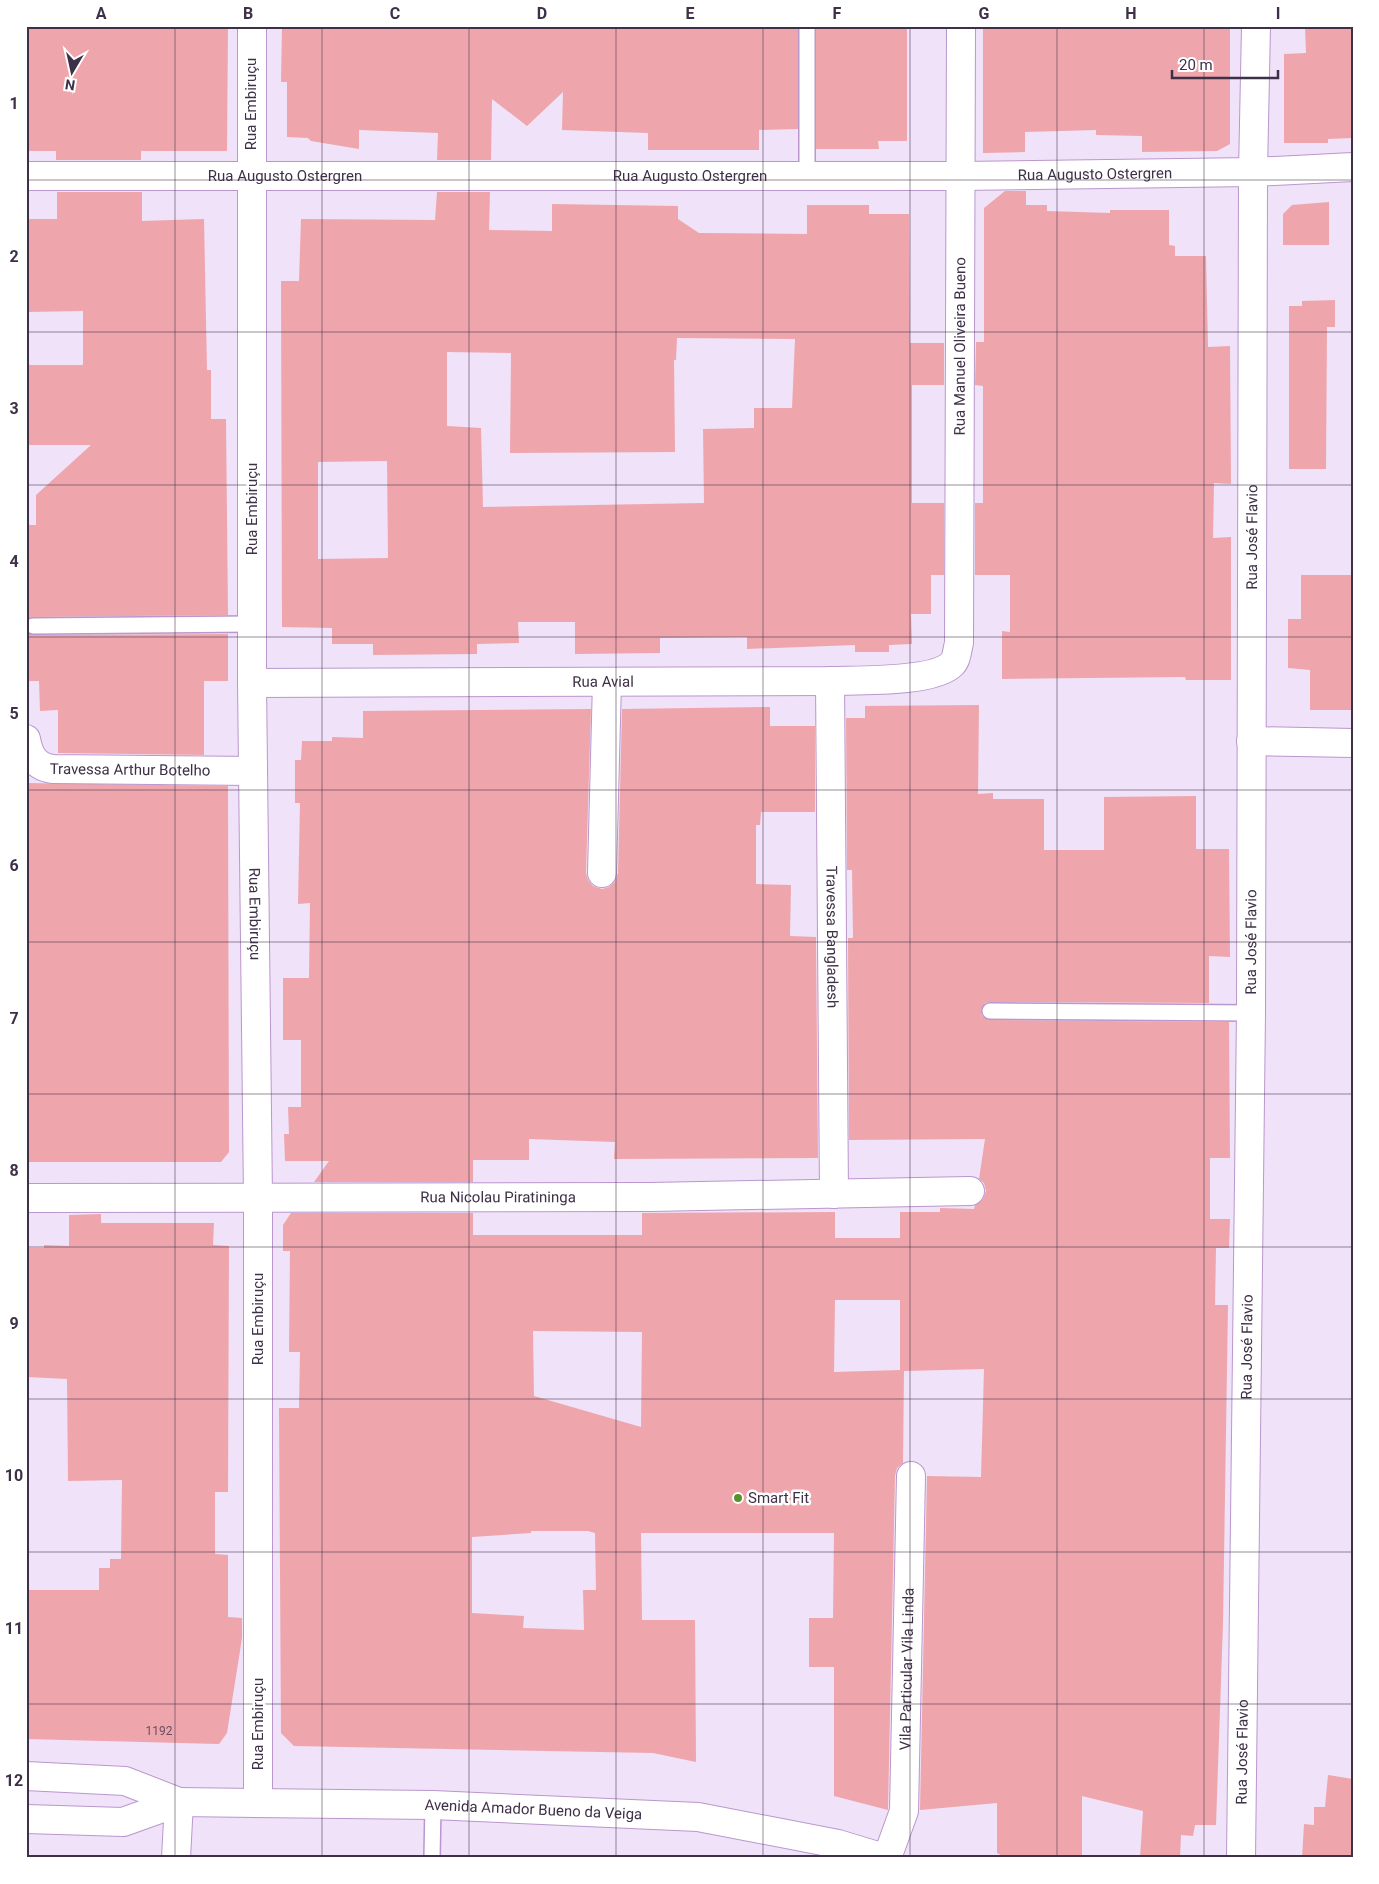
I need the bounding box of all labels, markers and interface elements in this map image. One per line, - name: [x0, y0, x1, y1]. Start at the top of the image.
- text: A: [96, 4, 107, 23]
- text: B: [243, 4, 253, 23]
- text: C: [390, 4, 400, 23]
- text: D: [537, 4, 547, 23]
- text: E: [686, 4, 695, 23]
- text: F: [833, 4, 842, 23]
- text: G: [979, 4, 990, 23]
- text: H: [1125, 4, 1137, 23]
- text: I: [1276, 4, 1280, 23]
- north arrow: [48, 48, 98, 98]
- scale bar: [1172, 48, 1278, 80]
- text: 20 m: [1179, 56, 1213, 74]
- street label: Rua Embiruçu: [242, 58, 260, 150]
- text: N: [64, 76, 76, 94]
- text: 1: [9, 94, 19, 113]
- street label: Rua Augusto Ostergren: [1018, 164, 1172, 184]
- street label: Rua Augusto Ostergren: [208, 167, 362, 185]
- street label: Rua Augusto Ostergren: [613, 167, 767, 185]
- text: 2: [9, 247, 19, 266]
- street label: Rua Manuel Oliveira Bueno: [951, 257, 969, 435]
- text: 3: [9, 399, 19, 418]
- street label: Rua Embiruçu: [243, 463, 261, 555]
- street label: Rua José Flavio: [1243, 484, 1261, 590]
- text: 4: [9, 552, 19, 571]
- street label: Rua Avial: [572, 673, 634, 691]
- text: 5: [9, 704, 19, 723]
- street label: Travessa Arthur Botelho: [50, 760, 210, 780]
- text: 6: [9, 856, 19, 875]
- street label: Travessa Bangladesh: [822, 866, 842, 1008]
- street label: Rua Embiruçu: [245, 868, 264, 960]
- street label: Rua José Flavio: [1242, 889, 1260, 995]
- text: 7: [9, 1009, 19, 1028]
- text: 8: [9, 1161, 19, 1180]
- street label: Rua Nicolau Piratininga: [420, 1188, 576, 1206]
- street label: Rua Embiruçu: [249, 1273, 267, 1365]
- street label: Rua José Flavio: [1237, 1294, 1257, 1400]
- text: 9: [9, 1314, 19, 1333]
- text: 10: [5, 1466, 23, 1485]
- place label: Smart Fit: [748, 1489, 809, 1507]
- marker: Smart Fit: [732, 1492, 744, 1504]
- street label: Vila Particular Vila Linda: [896, 1588, 918, 1751]
- text: 11: [5, 1619, 23, 1638]
- street label: Rua Embiruçu: [249, 1678, 267, 1770]
- street label: Rua José Flavio: [1233, 1699, 1252, 1805]
- house number: 1192: [146, 1724, 173, 1738]
- text: 12: [5, 1771, 23, 1790]
- street label: Avenida Amador Bueno da Veiga: [424, 1796, 643, 1823]

